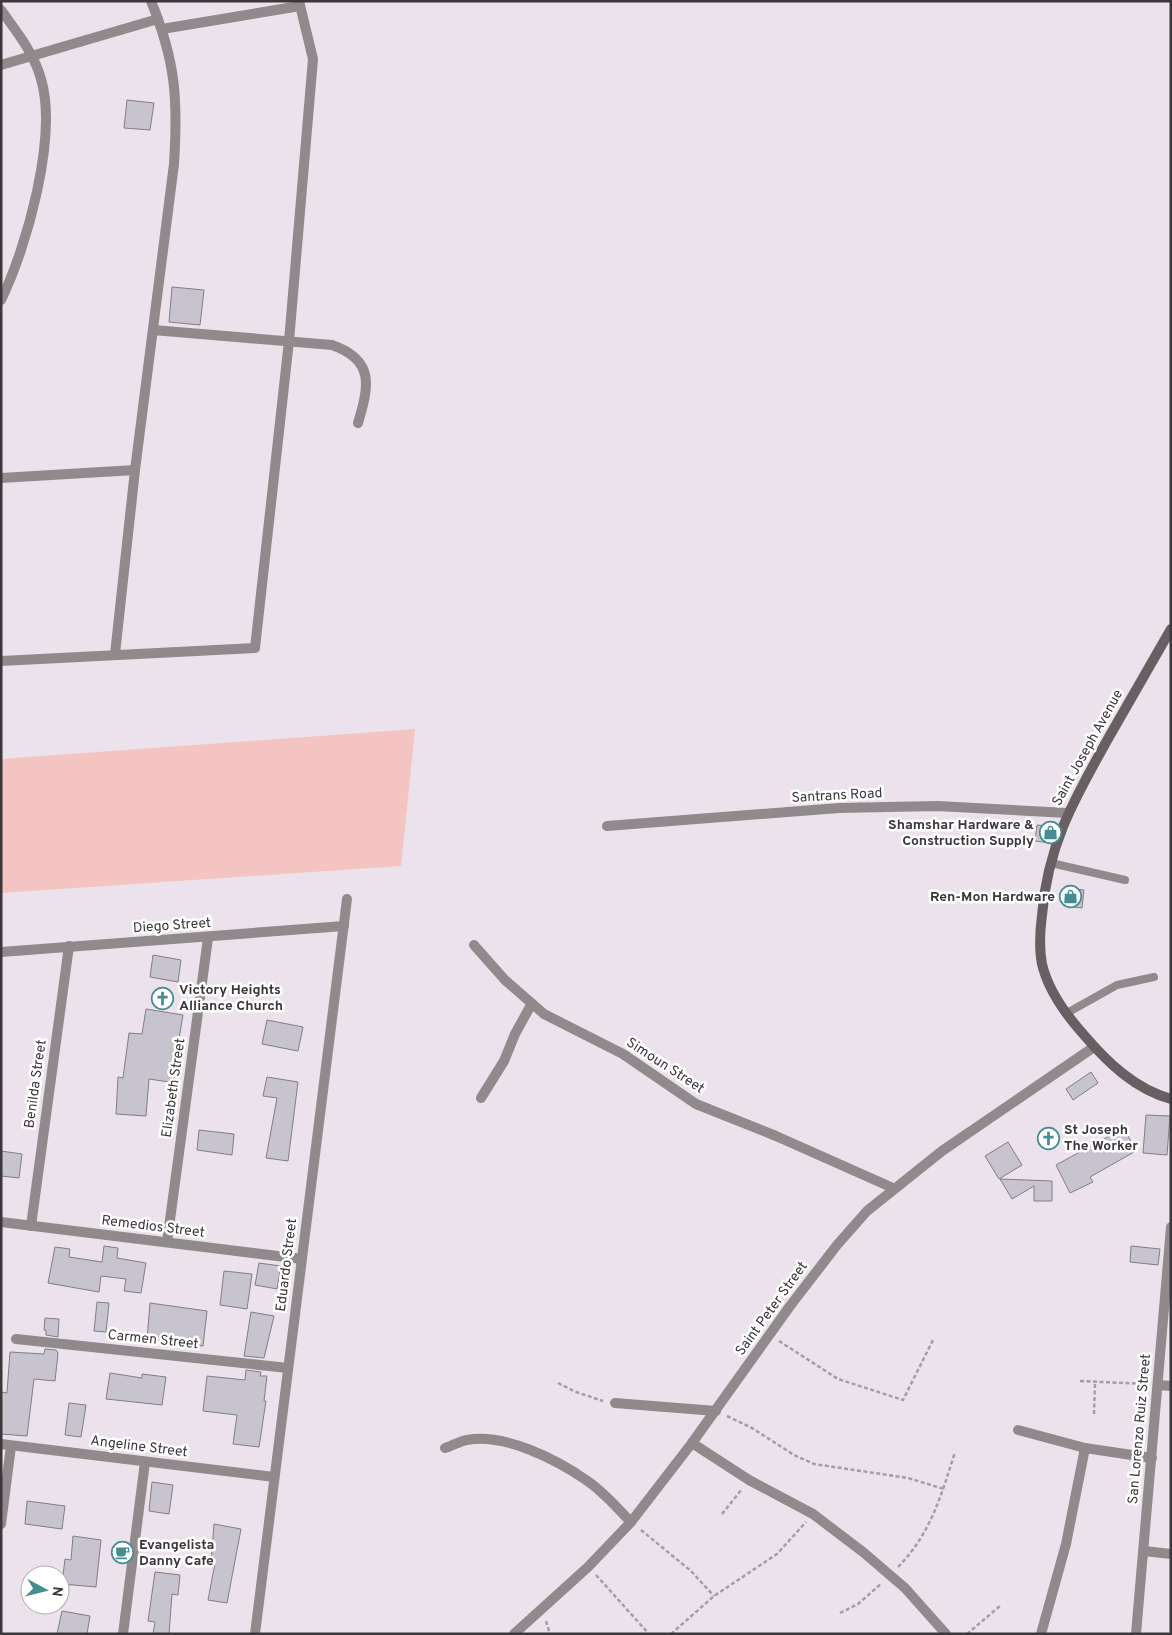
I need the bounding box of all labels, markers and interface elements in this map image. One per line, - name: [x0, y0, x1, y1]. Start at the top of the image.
- street label: Saint Joseph Avenue: [1049, 687, 1127, 809]
- street label: Santrans Road: [791, 785, 883, 807]
- place label: Shamshar Hardware & Construction Supply: [888, 817, 1034, 850]
- shop icon: Shamshar Hardware & Construction Supply: [1038, 821, 1062, 845]
- shop icon: Ren-Mon Hardware: [1059, 885, 1083, 909]
- place label: Ren-Mon Hardware: [930, 889, 1055, 906]
- street label: Diego Street: [132, 915, 212, 937]
- place label: Victory Heights Alliance Church: [179, 982, 283, 1015]
- church icon: Victory Heights Alliance Church: [151, 986, 175, 1010]
- street label: Simoun Street: [623, 1034, 707, 1098]
- street label: Elizabeth Street: [159, 1037, 189, 1139]
- street label: Benilda Street: [21, 1039, 51, 1129]
- place label: St Joseph The Worker: [1064, 1122, 1138, 1155]
- church icon: St Joseph The Worker: [1036, 1126, 1060, 1150]
- street label: Remedios Street: [100, 1212, 206, 1242]
- street label: Eduardo Street: [273, 1217, 301, 1313]
- street label: Saint Peter Street: [732, 1259, 812, 1359]
- street label: Carmen Street: [107, 1327, 199, 1353]
- street label: San Lorenzo Ruiz Street: [1125, 1353, 1155, 1505]
- street label: Angeline Street: [90, 1433, 188, 1461]
- place label: Evangelista Danny Cafe: [139, 1537, 214, 1570]
- cafe icon: Evangelista Danny Cafe: [111, 1541, 135, 1565]
- north arrow: [20, 1565, 70, 1615]
- text: N: [47, 1585, 65, 1597]

